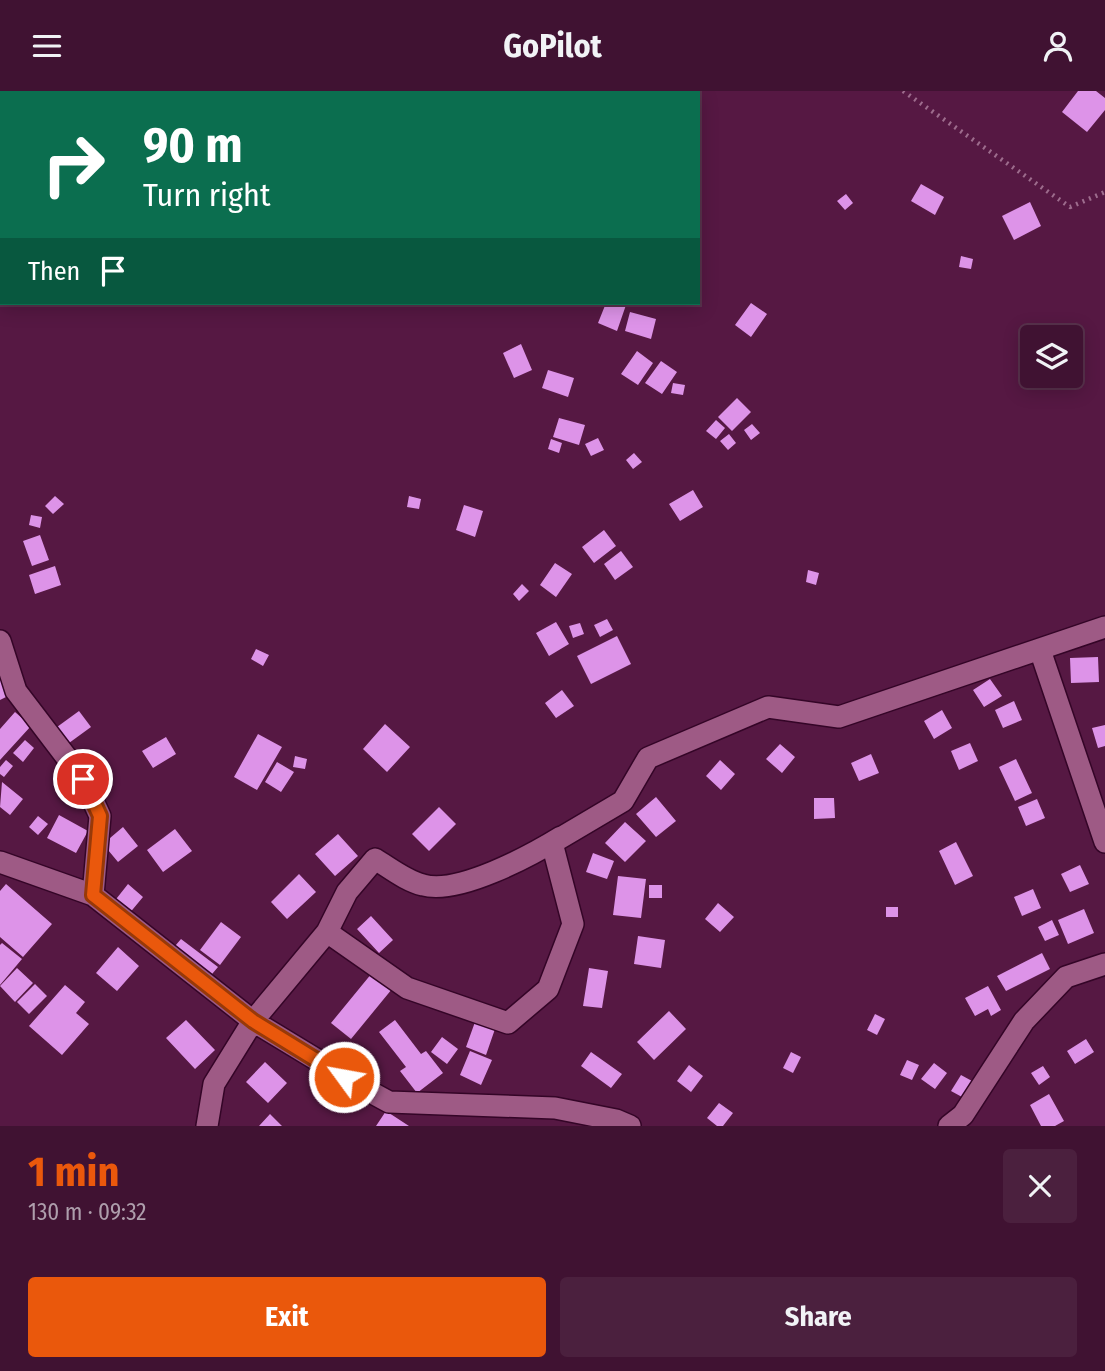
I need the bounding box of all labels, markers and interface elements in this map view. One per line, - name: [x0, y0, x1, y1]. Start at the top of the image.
- icon: menu: [28, 27, 66, 65]
- text: GoPilot: [503, 27, 602, 65]
- icon: person: [1039, 27, 1077, 65]
- text: 90 m: [143, 116, 243, 175]
- icon: right: [28, 119, 119, 210]
- text: Turn right: [143, 176, 270, 214]
- icon: arrive: [94, 252, 132, 290]
- text: Then: [28, 256, 80, 287]
- map controls: [1020, 325, 1083, 388]
- button: layers: [1020, 325, 1083, 388]
- pin: [53, 749, 113, 809]
- icon: arrive: [64, 760, 102, 798]
- position arrow: [307, 1040, 381, 1114]
- text: 1 min: [28, 1147, 119, 1197]
- button: close: [1003, 1149, 1077, 1223]
- text: 130 m · 09:32: [28, 1198, 147, 1226]
- button: Exit: [28, 1277, 546, 1357]
- button: Share: [560, 1277, 1077, 1357]

